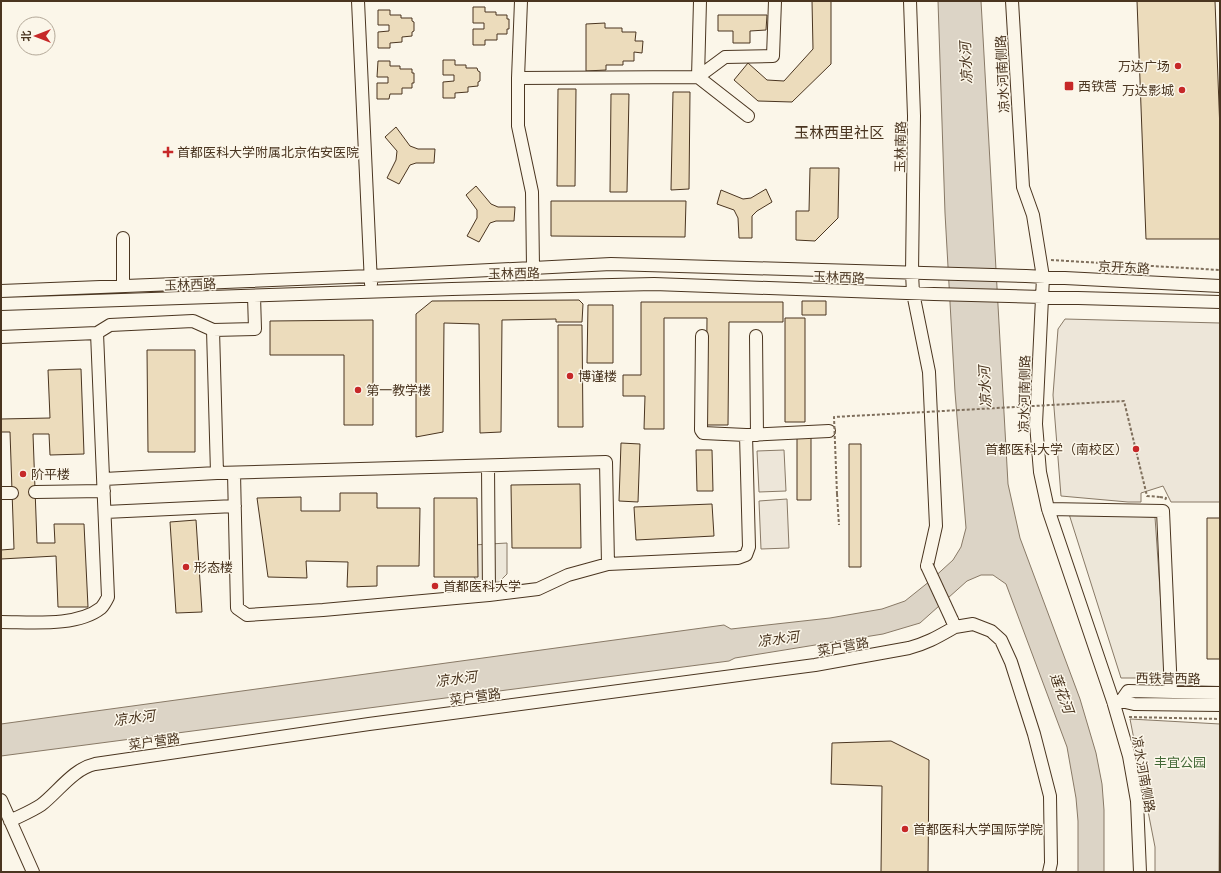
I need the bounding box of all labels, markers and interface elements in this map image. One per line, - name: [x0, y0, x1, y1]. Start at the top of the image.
- north arrow: [16, 16, 56, 56]
- text: 北: [19, 31, 33, 42]
- street label: 凉水河南侧路: [992, 35, 1012, 113]
- water label: 凉水河: [956, 39, 976, 84]
- place label: 万达广场: [1118, 58, 1170, 74]
- marker: 万达广场: [1173, 61, 1183, 71]
- place label: 西铁营: [1078, 78, 1117, 94]
- marker: 西铁营: [1063, 80, 1075, 92]
- place label: 万达影城: [1122, 82, 1174, 98]
- marker: 万达影城: [1177, 85, 1187, 95]
- street label: 玉林南路: [892, 121, 908, 173]
- district label: 玉林西里社区: [794, 124, 884, 142]
- place label: 首都医科大学附属北京佑安医院: [177, 144, 359, 160]
- marker: 首都医科大学附属北京佑安医院: [162, 146, 174, 158]
- street label: 京开东路: [1098, 258, 1150, 276]
- street label: 玉林西路: [488, 265, 540, 281]
- street label: 玉林西路: [813, 268, 865, 286]
- street label: 玉林西路: [164, 275, 216, 293]
- street label: 凉水河南侧路: [1015, 355, 1033, 433]
- water label: 凉水河: [975, 363, 995, 408]
- place label: 博谨楼: [578, 368, 617, 384]
- marker: 博谨楼: [565, 371, 575, 381]
- place label: 第一教学楼: [366, 382, 431, 398]
- marker: 第一教学楼: [353, 385, 363, 395]
- place label: 首都医科大学（南校区）: [985, 441, 1128, 457]
- marker: 首都医科大学（南校区）: [1131, 444, 1141, 454]
- place label: 阶平楼: [31, 466, 70, 482]
- marker: 阶平楼: [18, 469, 28, 479]
- place label: 形态楼: [194, 559, 233, 575]
- marker: 形态楼: [181, 562, 191, 572]
- place label: 首都医科大学: [443, 578, 521, 594]
- marker: 首都医科大学: [430, 581, 440, 591]
- water label: 凉水河: [756, 627, 803, 650]
- street label: 菜户营路: [816, 634, 870, 658]
- water label: 凉水河: [434, 667, 481, 690]
- street label: 西铁营西路: [1135, 669, 1201, 687]
- water label: 莲花河: [1046, 670, 1079, 719]
- street label: 菜户营路: [448, 684, 502, 708]
- water label: 凉水河: [112, 706, 159, 729]
- street label: 菜户营路: [127, 729, 181, 753]
- street label: 凉水河南侧路: [1129, 734, 1159, 814]
- park label: 丰宜公园: [1154, 754, 1206, 770]
- place label: 首都医科大学国际学院: [913, 821, 1043, 837]
- marker: 首都医科大学国际学院: [900, 824, 910, 834]

